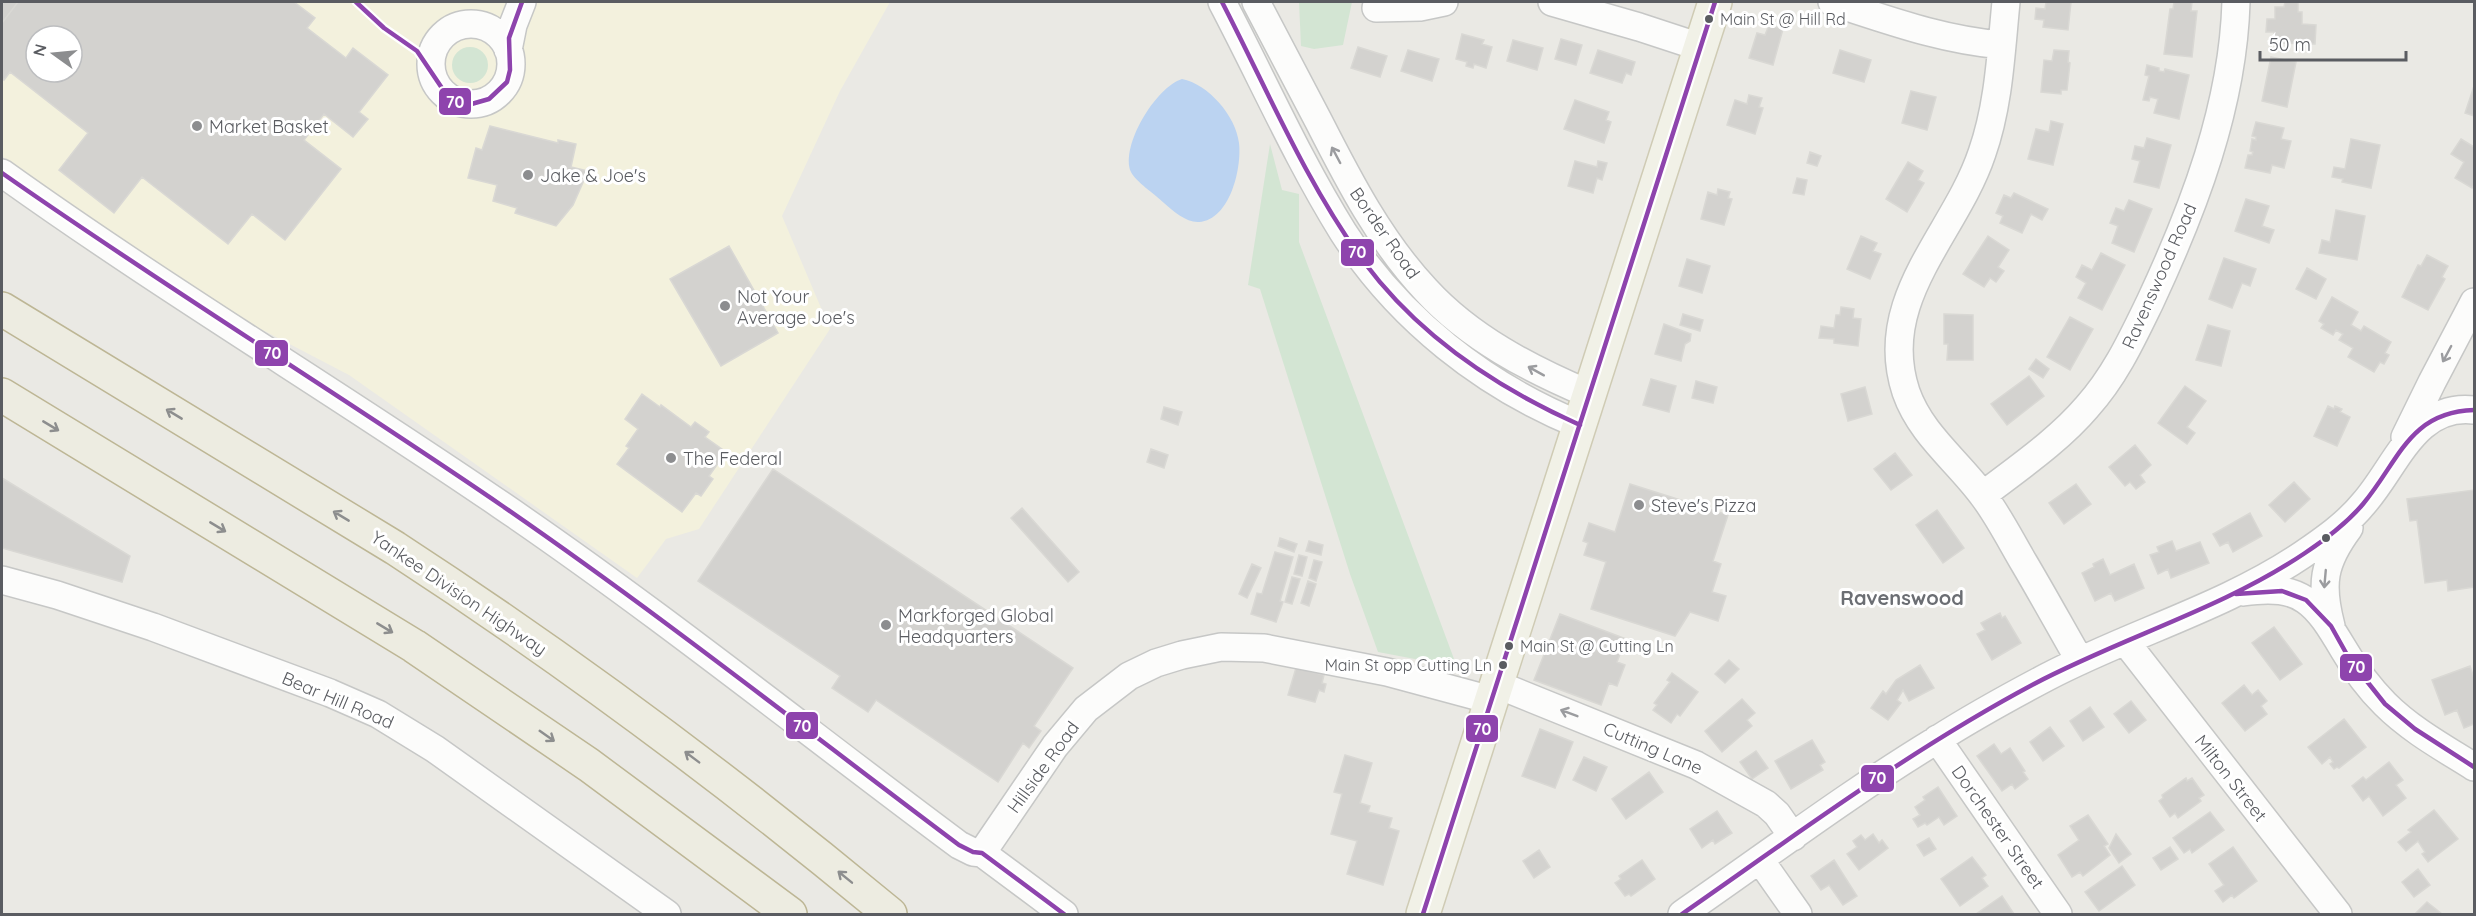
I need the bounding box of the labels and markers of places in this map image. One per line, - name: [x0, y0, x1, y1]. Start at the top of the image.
- place label: Main St @ Hill Rd: [1720, 9, 1846, 29]
- marker: Main St @ Hill Rd: [1703, 13, 1715, 25]
- place label: Market Basket: [209, 115, 329, 138]
- marker: Market Basket: [190, 119, 204, 133]
- place label: Jake & Joe's: [540, 164, 646, 187]
- marker: Jake & Joe's: [521, 168, 535, 182]
- place label: Not Your Average Joe's: [737, 285, 855, 329]
- marker: Not Your Average Joe's: [718, 299, 732, 313]
- place label: The Federal: [683, 447, 782, 470]
- marker: The Federal: [664, 451, 678, 465]
- place label: Steve's Pizza: [1651, 494, 1756, 517]
- marker: Steve's Pizza: [1632, 498, 1646, 512]
- unlabelled marker: [2320, 532, 2332, 544]
- place label: Markforged Global Headquarters: [898, 604, 1054, 648]
- marker: Markforged Global Headquarters: [879, 618, 893, 632]
- place label: Main St @ Cutting Ln: [1520, 636, 1674, 656]
- marker: Main St @ Cutting Ln: [1503, 640, 1515, 652]
- place label: Main St opp Cutting Ln: [1325, 655, 1492, 675]
- marker: Main St opp Cutting Ln: [1497, 659, 1509, 671]

